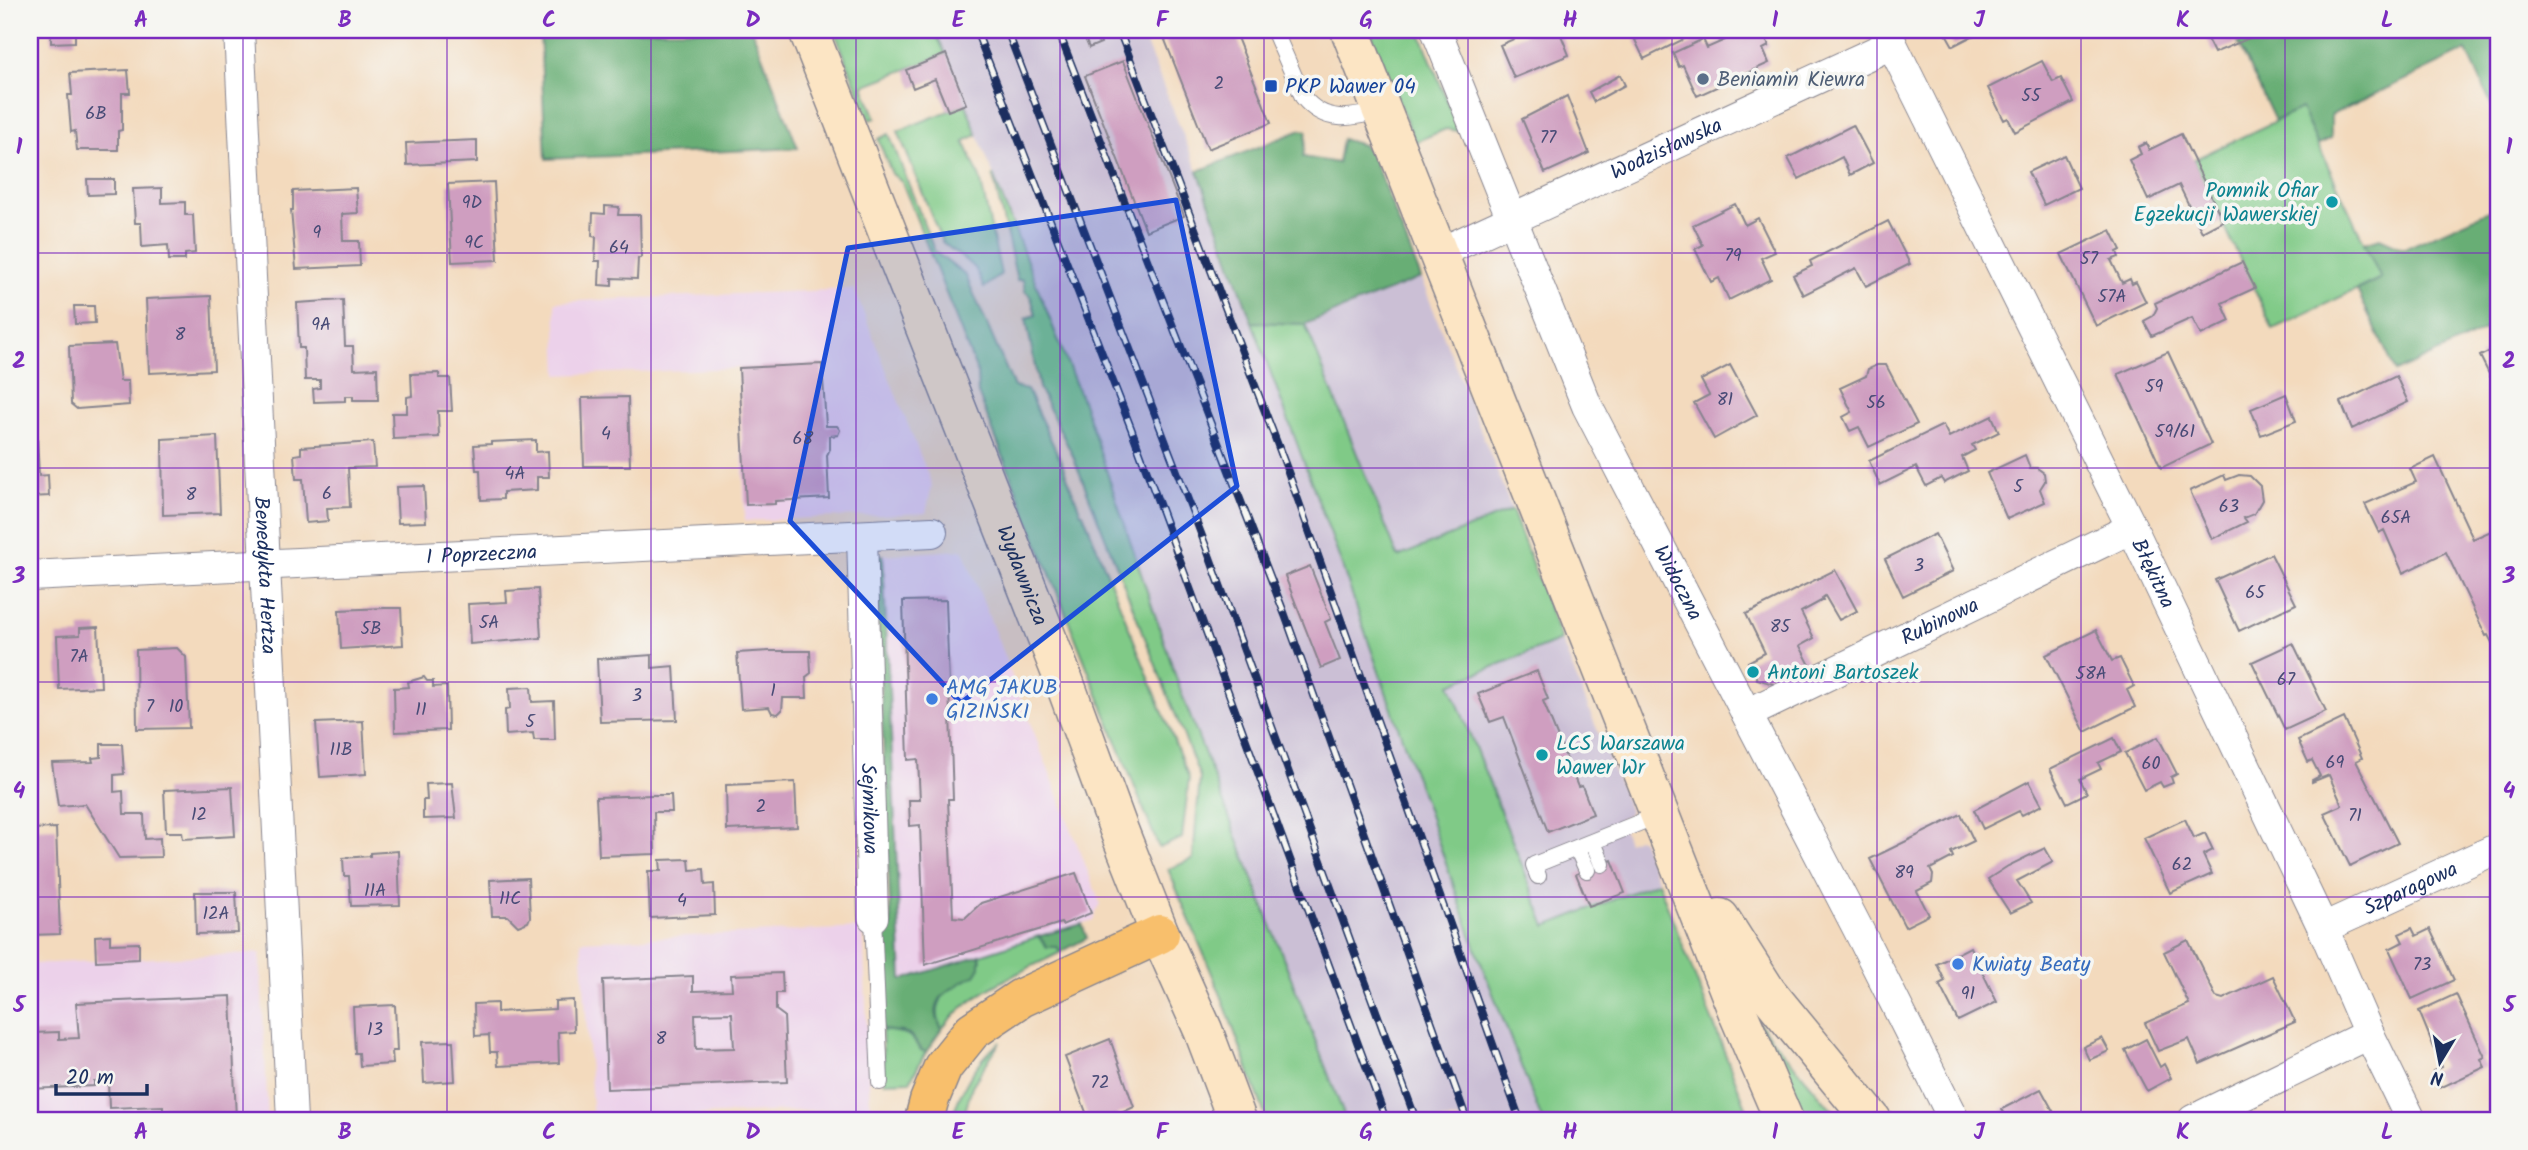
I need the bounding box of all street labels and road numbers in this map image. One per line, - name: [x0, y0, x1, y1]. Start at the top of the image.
- street label: Wodzisławska: [1605, 110, 1728, 190]
- street label: Benedykta Hertza: [244, 496, 284, 655]
- street label: Wydawnicza: [986, 521, 1056, 631]
- street label: Błękitna: [2121, 533, 2183, 614]
- street label: I Poprzeczna: [425, 536, 538, 575]
- street label: Widoczna: [1644, 540, 1710, 627]
- street label: Rubinowa: [1896, 589, 1985, 655]
- street label: Sejmikowa: [851, 763, 886, 855]
- street label: Szparagowa: [2358, 854, 2464, 925]

